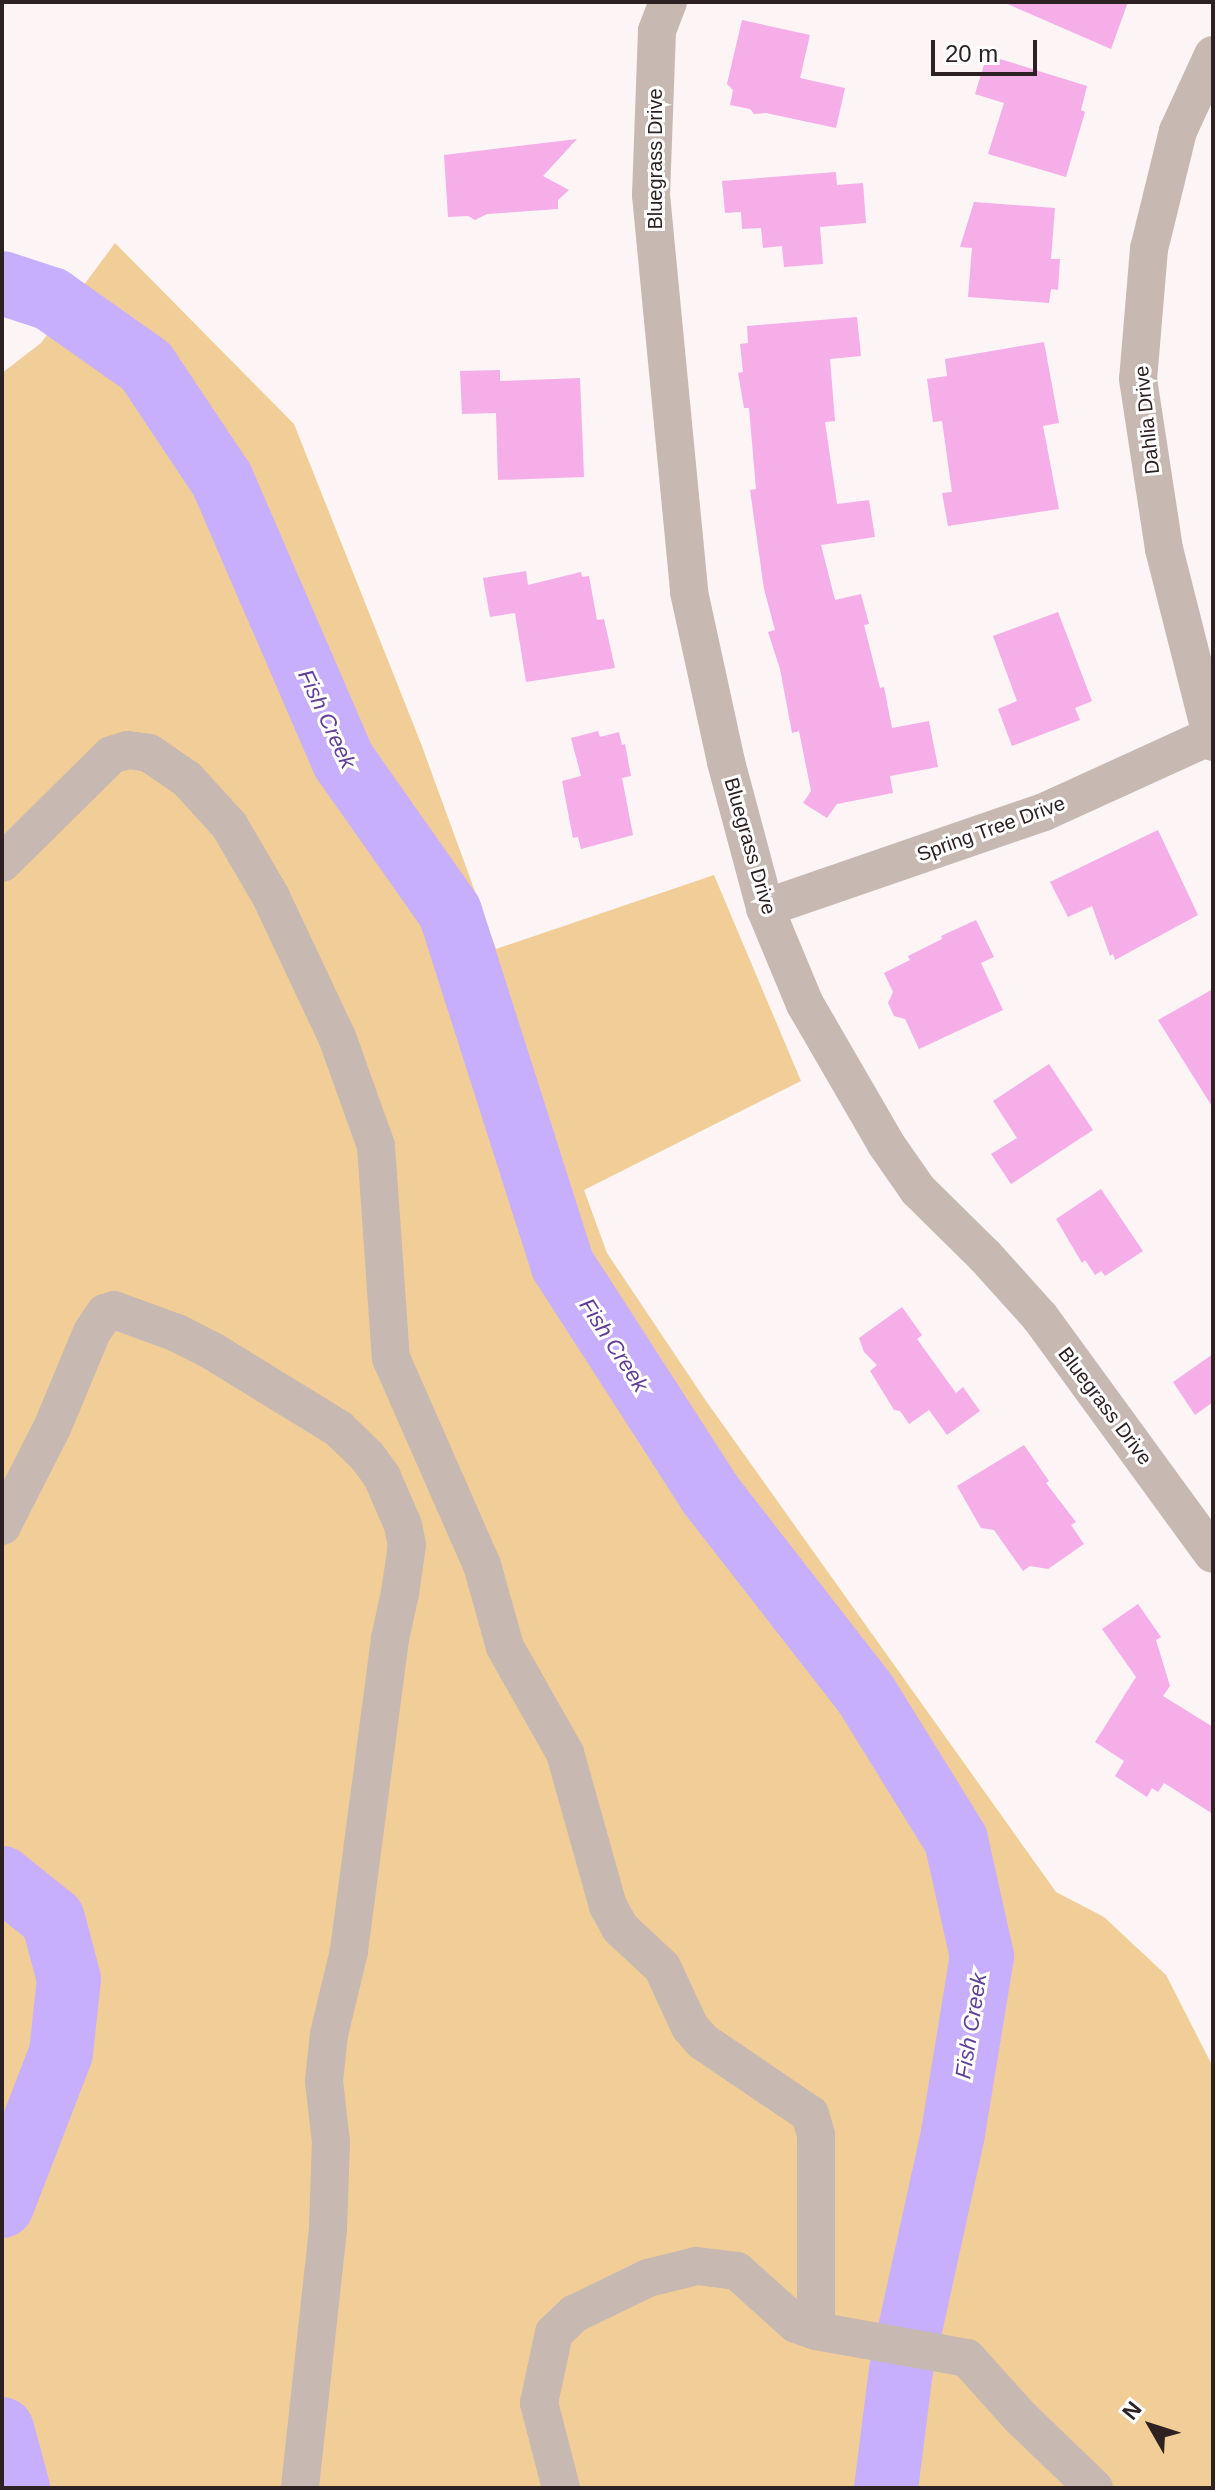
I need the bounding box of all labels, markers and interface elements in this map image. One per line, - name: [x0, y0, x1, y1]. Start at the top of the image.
- scale bar: [935, 24, 1041, 74]
- text: 20 m: [945, 40, 998, 67]
- street label: Bluegrass Drive: [643, 88, 667, 230]
- street label: Dahlia Drive: [1129, 365, 1165, 475]
- water label: Fish Creek: [293, 665, 361, 773]
- street label: Bluegrass Drive: [719, 775, 781, 917]
- street label: Spring Tree Drive: [914, 791, 1068, 867]
- water label: Fish Creek: [574, 1293, 654, 1397]
- street label: Bluegrass Drive: [1053, 1342, 1157, 1470]
- water label: Fish Creek: [950, 1971, 992, 2081]
- north arrow: [1111, 2386, 1191, 2466]
- text: N: [1117, 2397, 1147, 2425]

